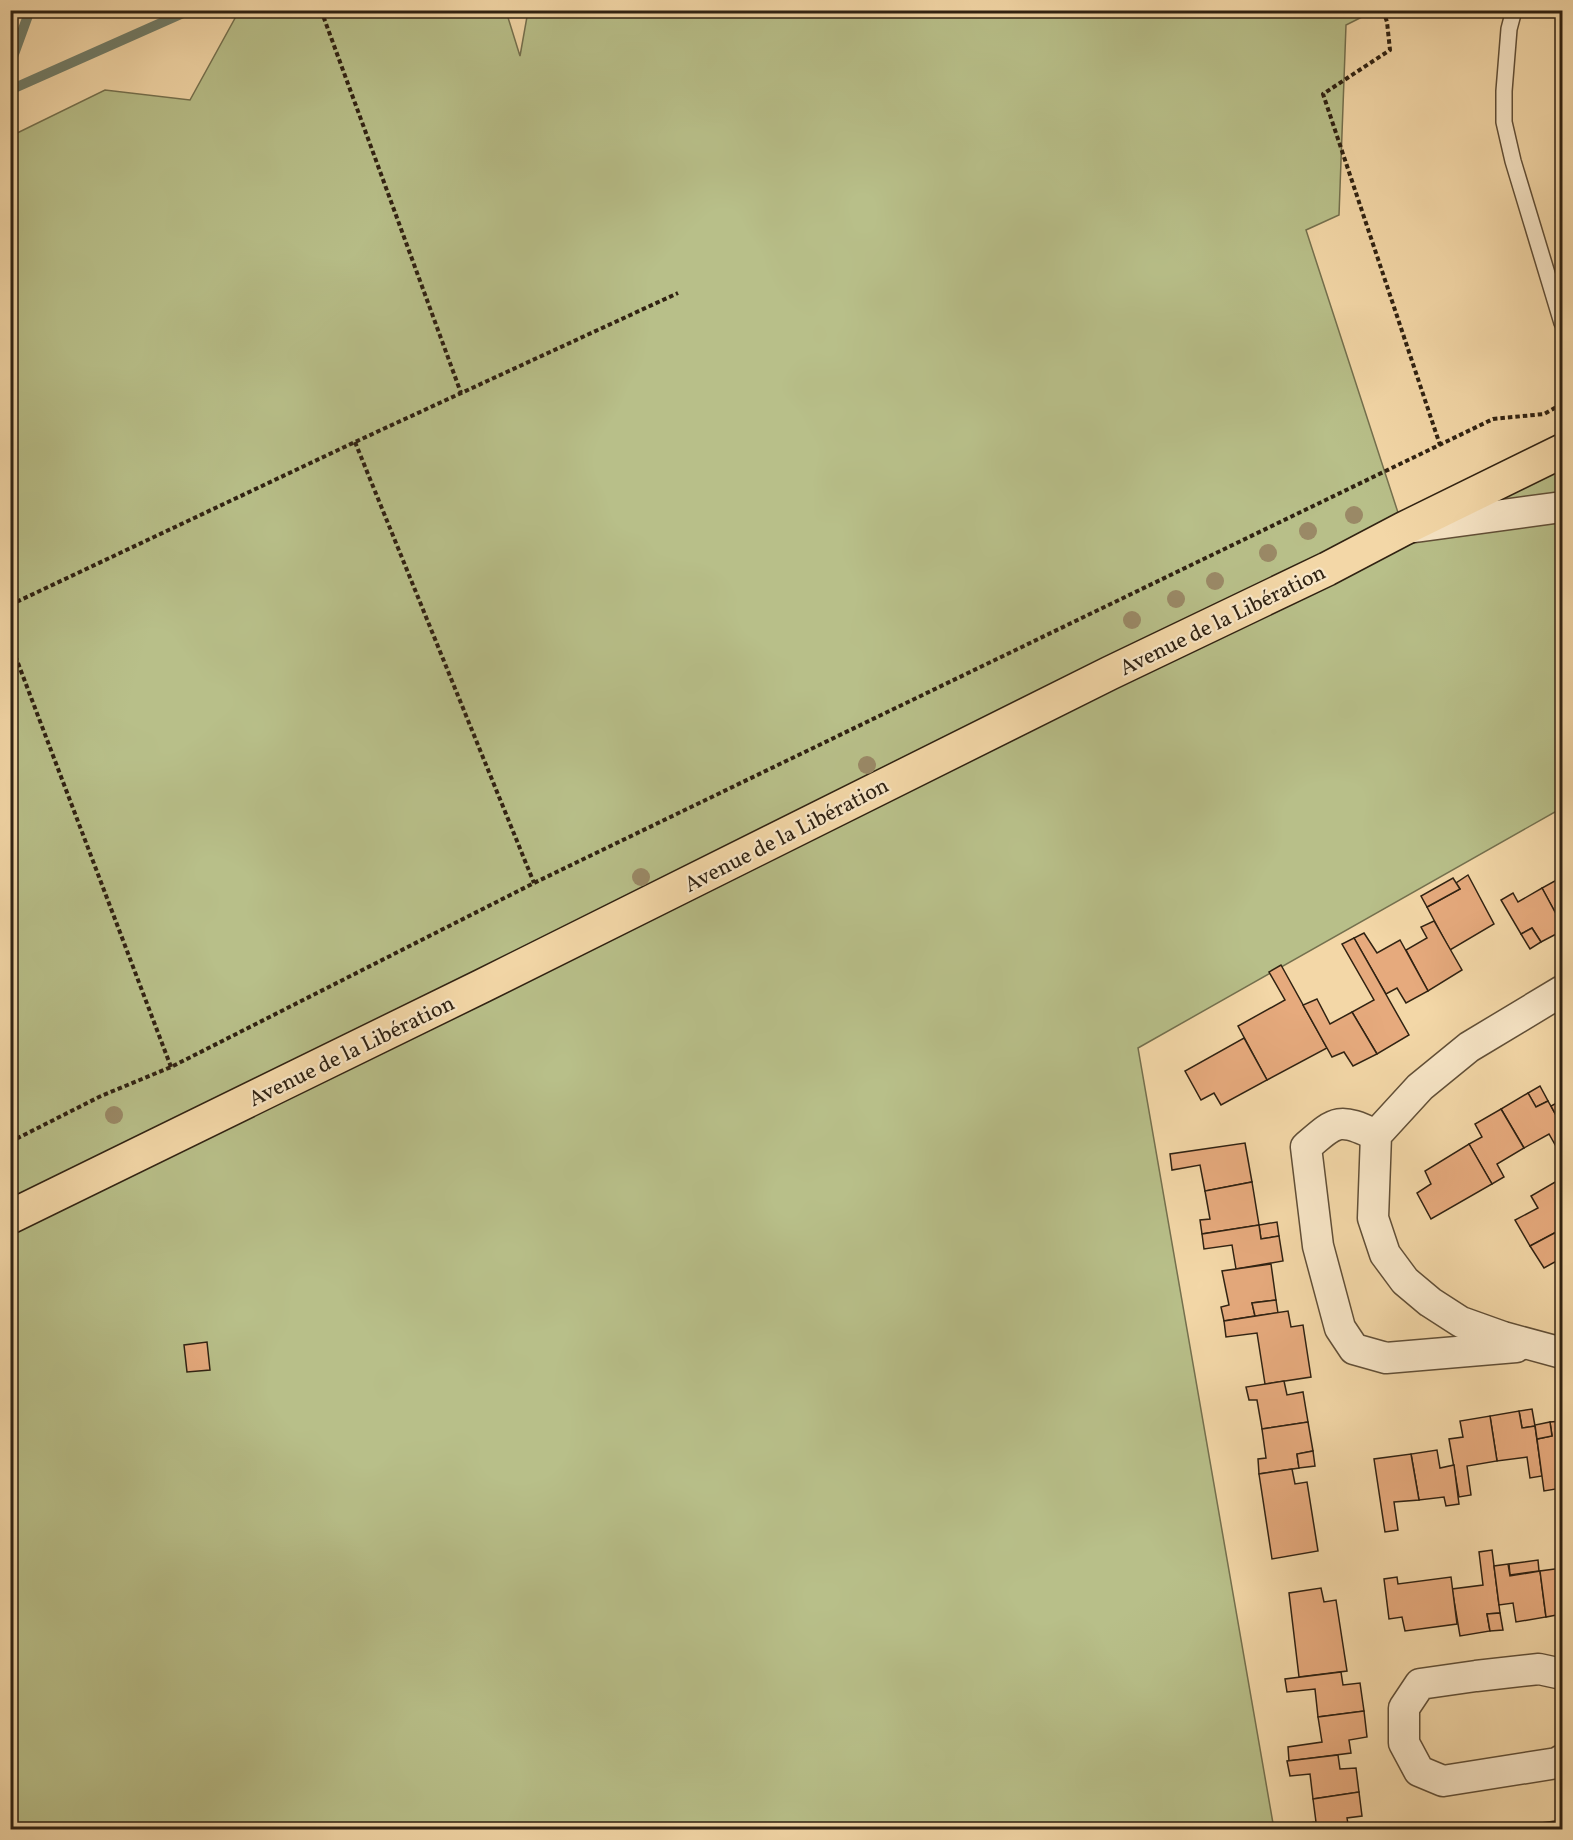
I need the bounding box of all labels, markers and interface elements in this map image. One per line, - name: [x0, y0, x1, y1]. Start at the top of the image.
- street label: Avenue de la Libération: [1115, 558, 1331, 685]
- street label: Avenue de la Libération: [679, 771, 895, 901]
- street label: Avenue de la Libération: [244, 989, 460, 1116]

